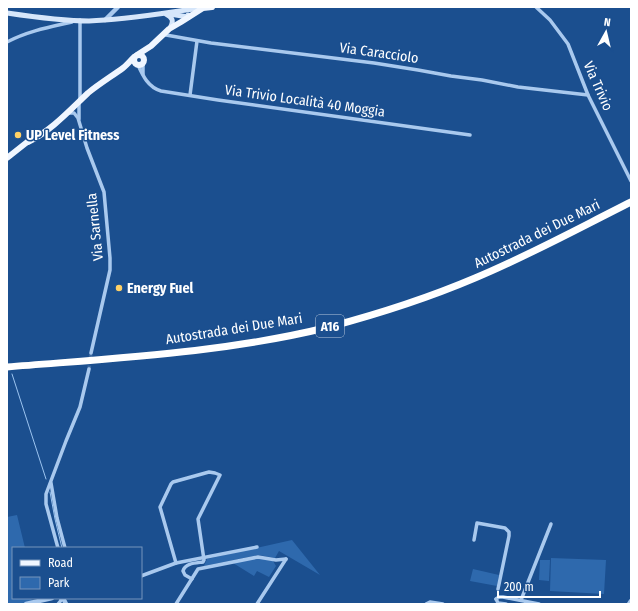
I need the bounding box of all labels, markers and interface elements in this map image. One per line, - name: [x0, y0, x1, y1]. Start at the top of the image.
- north arrow: [586, 12, 626, 52]
- text: N: [603, 16, 611, 29]
- street label: Via Caracciolo: [338, 39, 420, 67]
- street label: Via Trivio: [580, 59, 616, 113]
- street label: Via Trivio Località 40 Moggia: [224, 81, 386, 121]
- place label: UP Level Fitness: [26, 127, 119, 144]
- marker: UP Level Fitness: [13, 130, 23, 140]
- street label: Via Sarnella: [83, 192, 107, 262]
- street label: Autostrada dei Due Mari: [471, 196, 603, 272]
- place label: Energy Fuel: [127, 280, 193, 297]
- marker: Energy Fuel: [114, 283, 124, 293]
- street label: Autostrada dei Due Mari: [164, 310, 304, 348]
- road number: A16: [316, 315, 344, 337]
- legend: [12, 547, 142, 599]
- text: Road: [48, 556, 73, 570]
- scale bar: [498, 573, 600, 599]
- text: Park: [48, 576, 70, 590]
- text: 200 m: [504, 580, 534, 594]

